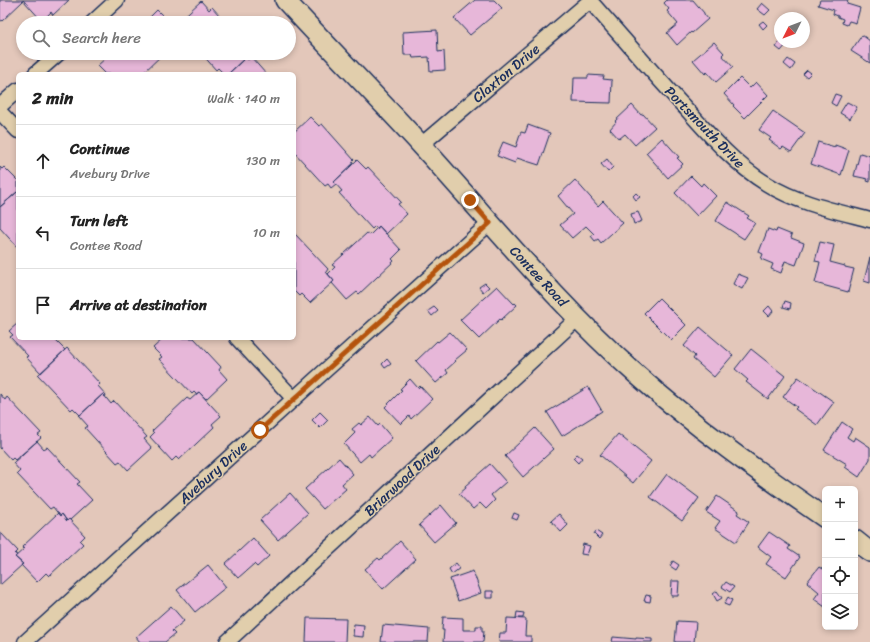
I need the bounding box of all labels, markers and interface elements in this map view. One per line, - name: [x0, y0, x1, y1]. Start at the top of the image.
- north arrow: [774, 12, 810, 48]
- search box: [16, 16, 296, 60]
- text: Search here: [62, 25, 141, 51]
- icon: search: [30, 27, 52, 49]
- street label: Claxton Drive: [467, 37, 546, 109]
- street label: Portsmouth Drive: [658, 80, 751, 175]
- text: 2 min: [32, 83, 73, 113]
- text: Walk · 140 m: [207, 87, 280, 110]
- text: Continue: [70, 136, 130, 162]
- text: 130 m: [246, 149, 280, 172]
- icon: ahead: [32, 150, 54, 172]
- text: Avebury Drive: [70, 162, 150, 185]
- route end: [461, 191, 479, 209]
- text: Turn left: [70, 208, 128, 234]
- text: 10 m: [253, 221, 280, 244]
- icon: left: [32, 222, 54, 244]
- text: Contee Road: [70, 234, 142, 257]
- street label: Contee Road: [503, 240, 575, 314]
- text: Arrive at destination: [70, 292, 207, 318]
- icon: arrive: [32, 294, 54, 316]
- route start: [251, 421, 269, 439]
- street label: Avebury Drive: [172, 434, 254, 511]
- street label: Briarwood Drive: [358, 438, 447, 523]
- map controls: [822, 486, 858, 630]
- button: +: [822, 486, 858, 522]
- button: −: [822, 522, 858, 558]
- button: locate: [822, 558, 858, 594]
- button: layers: [822, 594, 858, 630]

